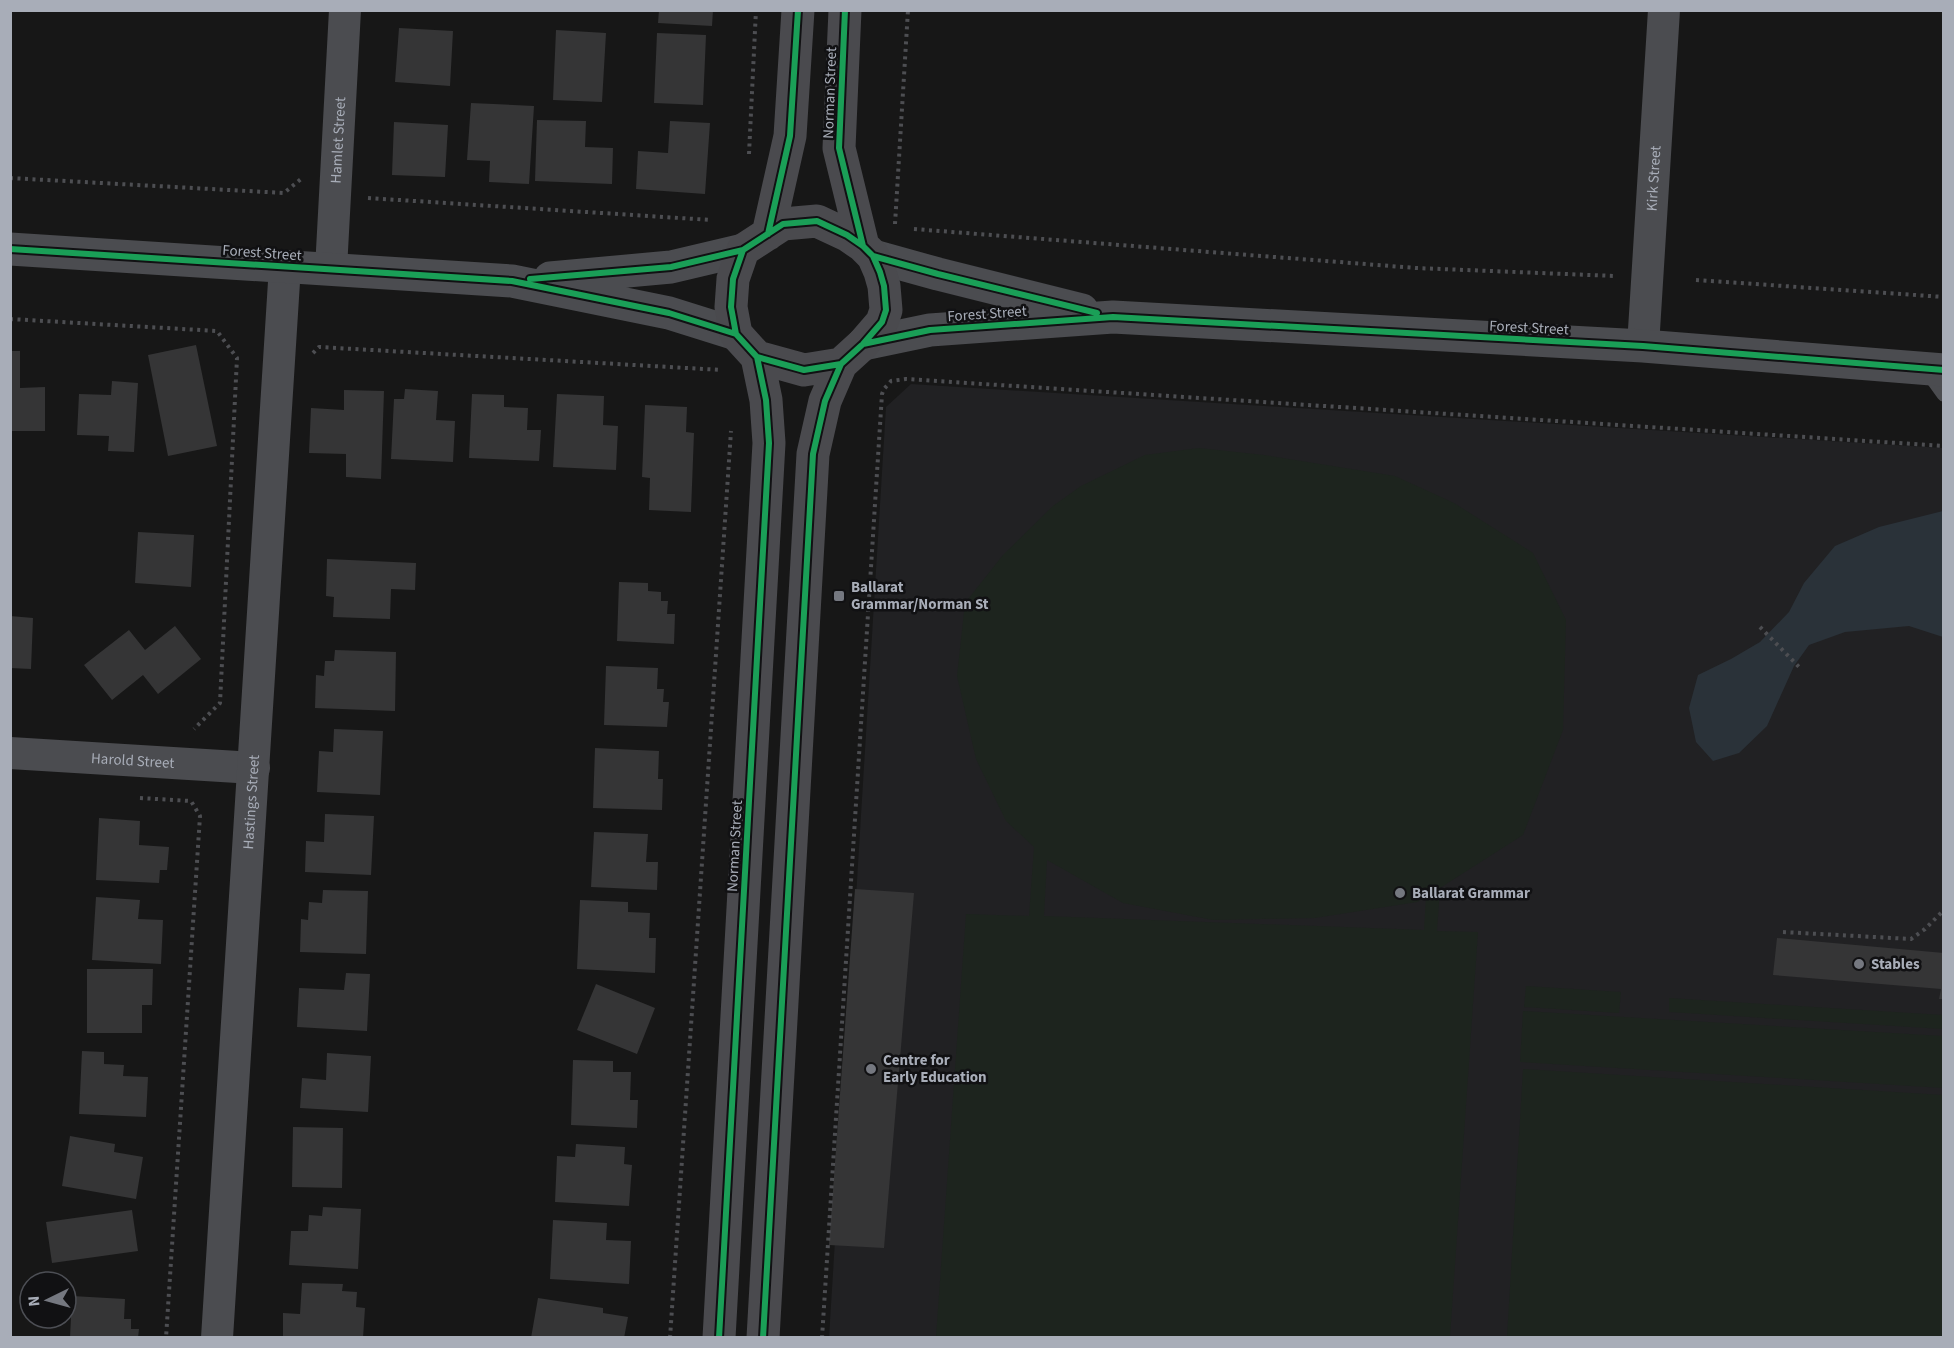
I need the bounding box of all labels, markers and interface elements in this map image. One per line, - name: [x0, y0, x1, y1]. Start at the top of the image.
- street label: Norman Street: [818, 47, 842, 139]
- street label: Hamlet Street: [325, 96, 351, 184]
- street label: Kirk Street: [1641, 145, 1666, 212]
- street label: Forest Street: [222, 240, 302, 266]
- street label: Forest Street: [947, 301, 1027, 327]
- street label: Forest Street: [1489, 315, 1569, 341]
- place label: Ballarat Grammar/Norman St: [851, 577, 989, 615]
- marker: Ballarat Grammar/Norman St: [832, 589, 846, 603]
- street label: Harold Street: [91, 748, 175, 774]
- street label: Hastings Street: [238, 754, 264, 850]
- street label: Norman Street: [722, 800, 748, 892]
- place label: Ballarat Grammar: [1412, 883, 1530, 904]
- marker: Ballarat Grammar: [1393, 886, 1407, 900]
- place label: Stables: [1871, 954, 1920, 975]
- marker: Stables: [1852, 957, 1866, 971]
- place label: Centre for Early Education: [883, 1050, 987, 1088]
- marker: Centre for Early Education: [864, 1062, 878, 1076]
- north arrow: [18, 1270, 78, 1330]
- text: N: [23, 1295, 45, 1307]

